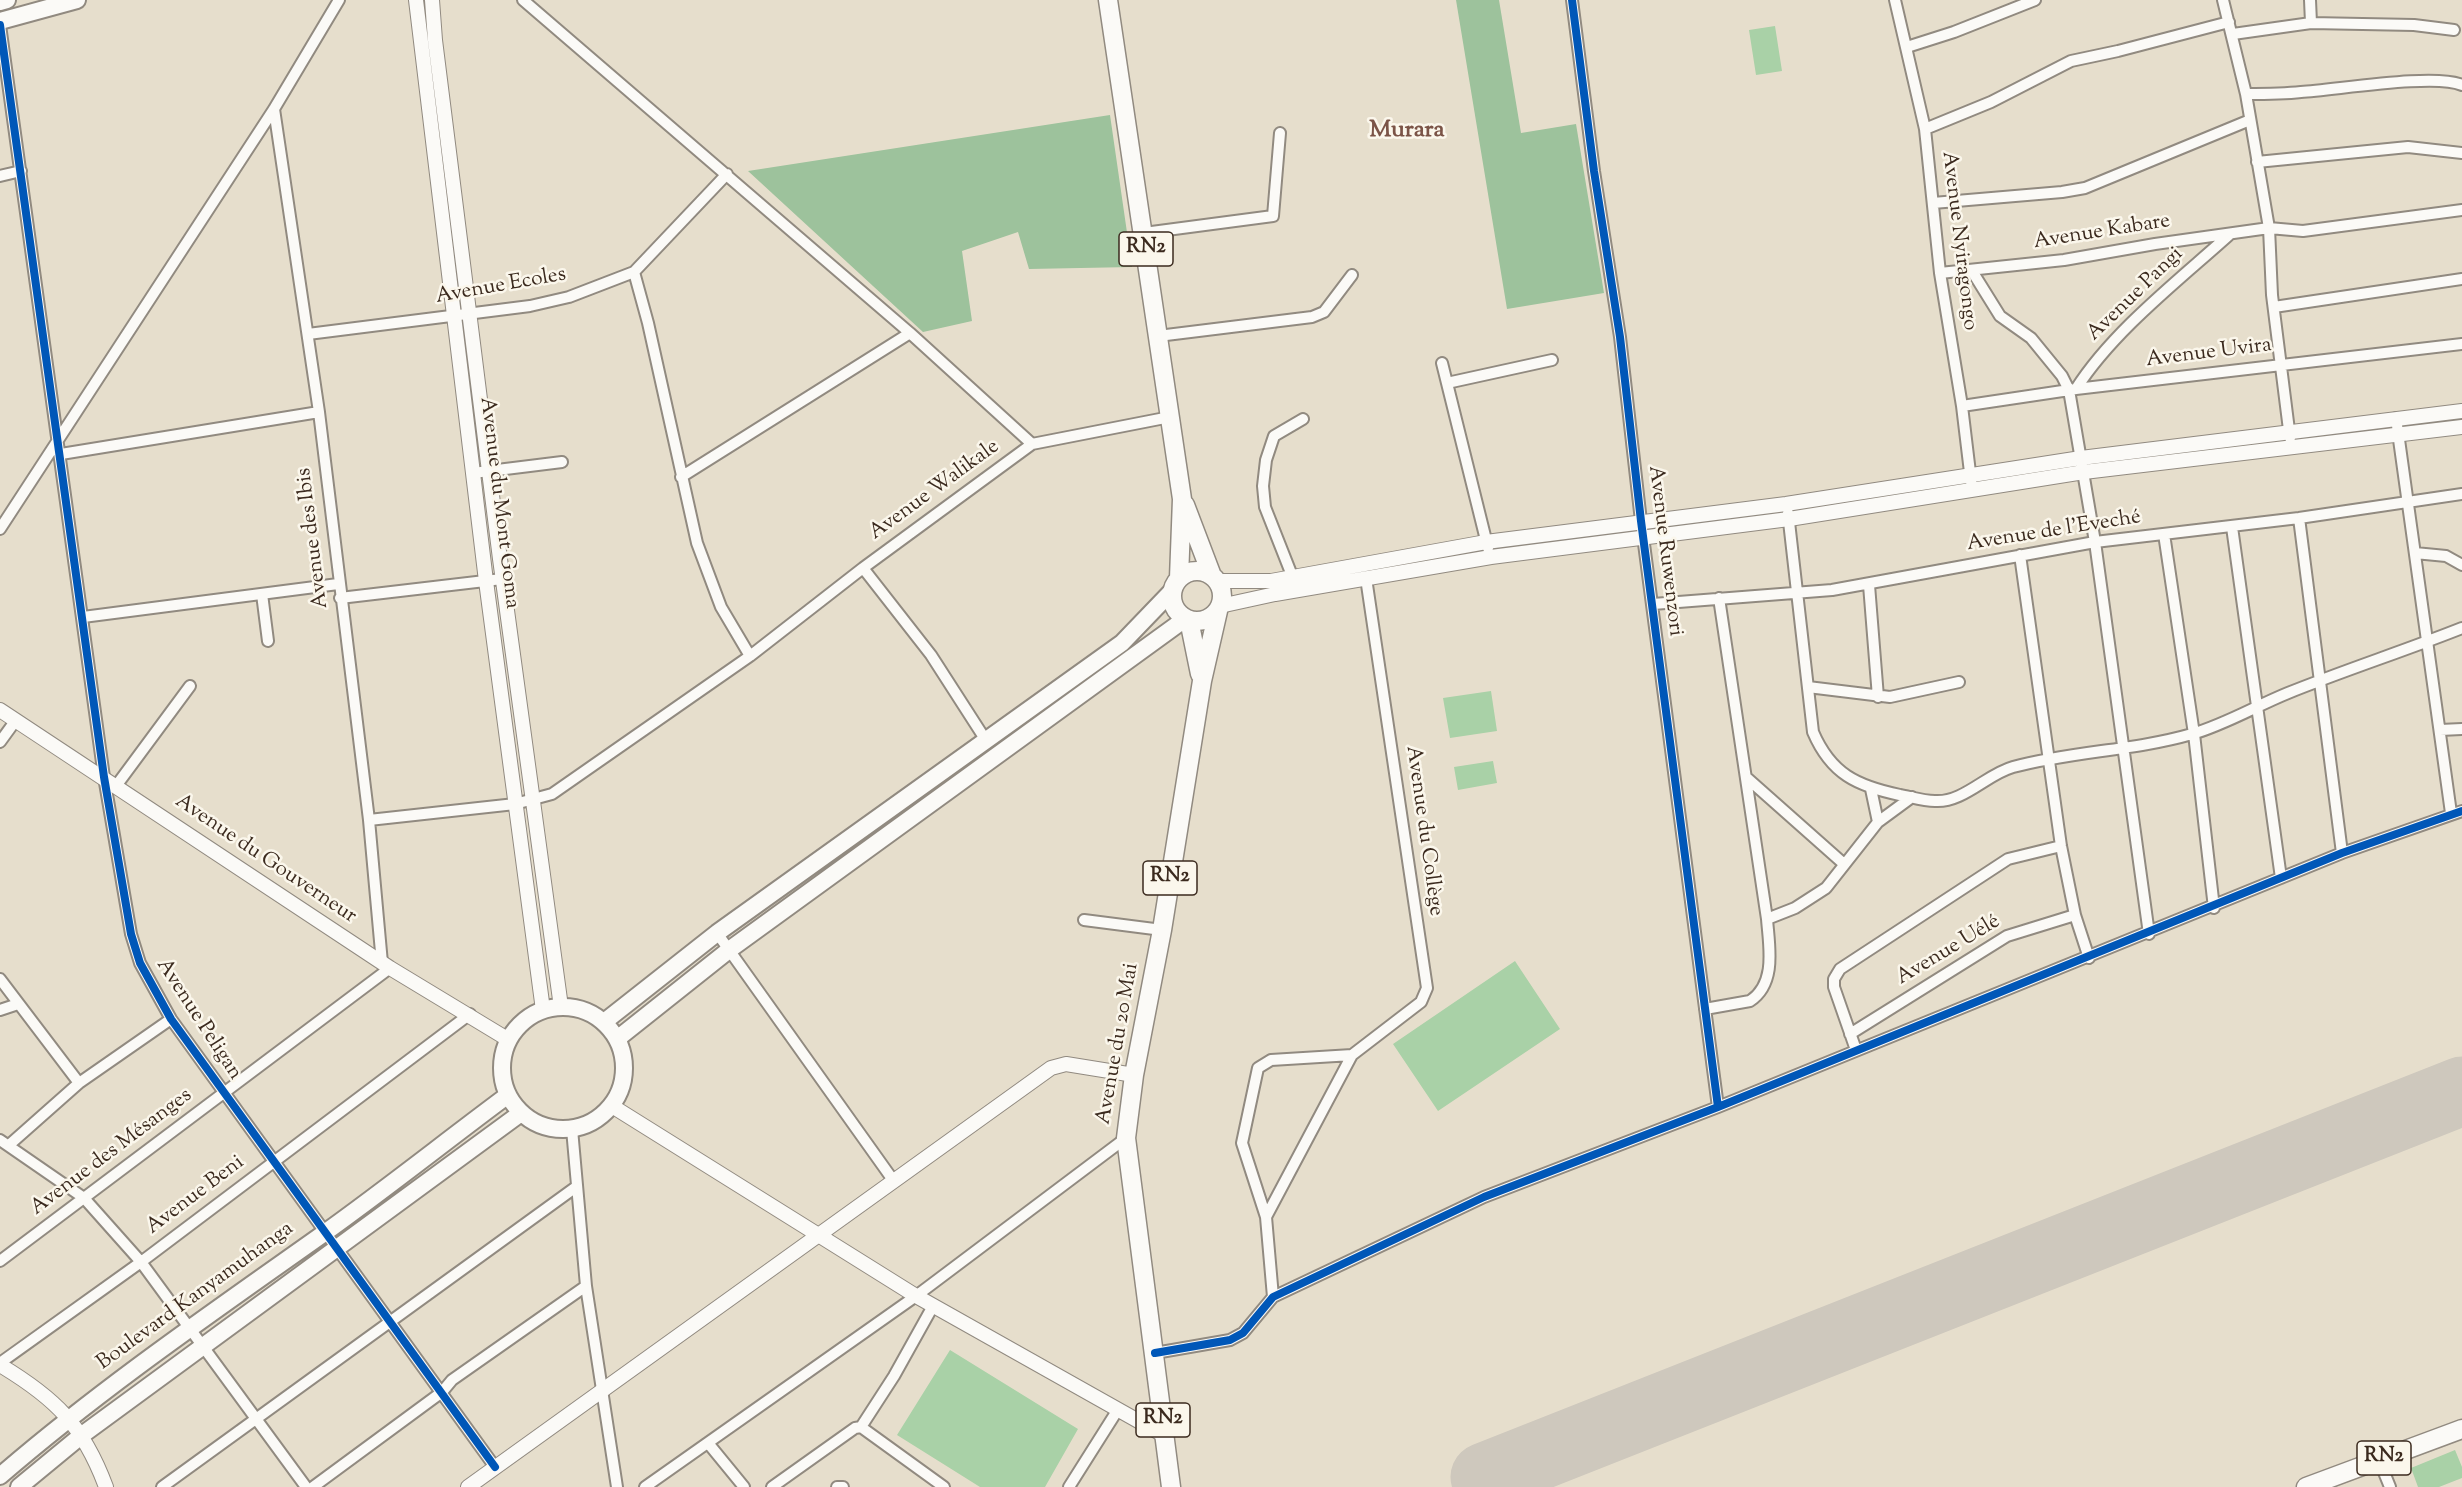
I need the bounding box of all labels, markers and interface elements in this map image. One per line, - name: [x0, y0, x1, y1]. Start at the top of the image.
- district label: Murara: [1369, 118, 1445, 146]
- street label: Avenue Nyiragongo: [1935, 150, 1981, 332]
- street label: Avenue Kabare: [2032, 210, 2172, 256]
- road number: RN2: [1119, 232, 1173, 266]
- street label: Avenue Pangi: [2083, 243, 2189, 347]
- street label: Avenue Ecoles: [434, 263, 568, 311]
- street label: Avenue Uvira: [2145, 334, 2273, 374]
- street label: Avenue du Mont Goma: [473, 396, 523, 610]
- street label: Avenue Walikale: [865, 435, 1005, 547]
- street label: Avenue Ruwenzori: [1641, 464, 1687, 638]
- street label: Avenue des Ibis: [293, 466, 335, 610]
- street label: Avenue de l'Eveché: [1965, 506, 2143, 558]
- street label: Avenue du Collège: [1399, 744, 1447, 918]
- street label: Avenue du Gouverneur: [169, 790, 361, 930]
- road number: RN2: [1143, 861, 1197, 895]
- street label: Avenue Uélé: [1893, 910, 2005, 992]
- street label: Avenue Peligan: [149, 955, 247, 1085]
- street label: Avenue du 20 Mai: [1092, 961, 1146, 1127]
- street label: Avenue des Mésanges: [26, 1084, 198, 1222]
- street label: Avenue Beni: [142, 1151, 250, 1241]
- street label: Boulevard Kanyamuhanga: [93, 1217, 299, 1377]
- road number: RN2: [1136, 1403, 1190, 1437]
- road number: RN2: [2357, 1441, 2411, 1475]

